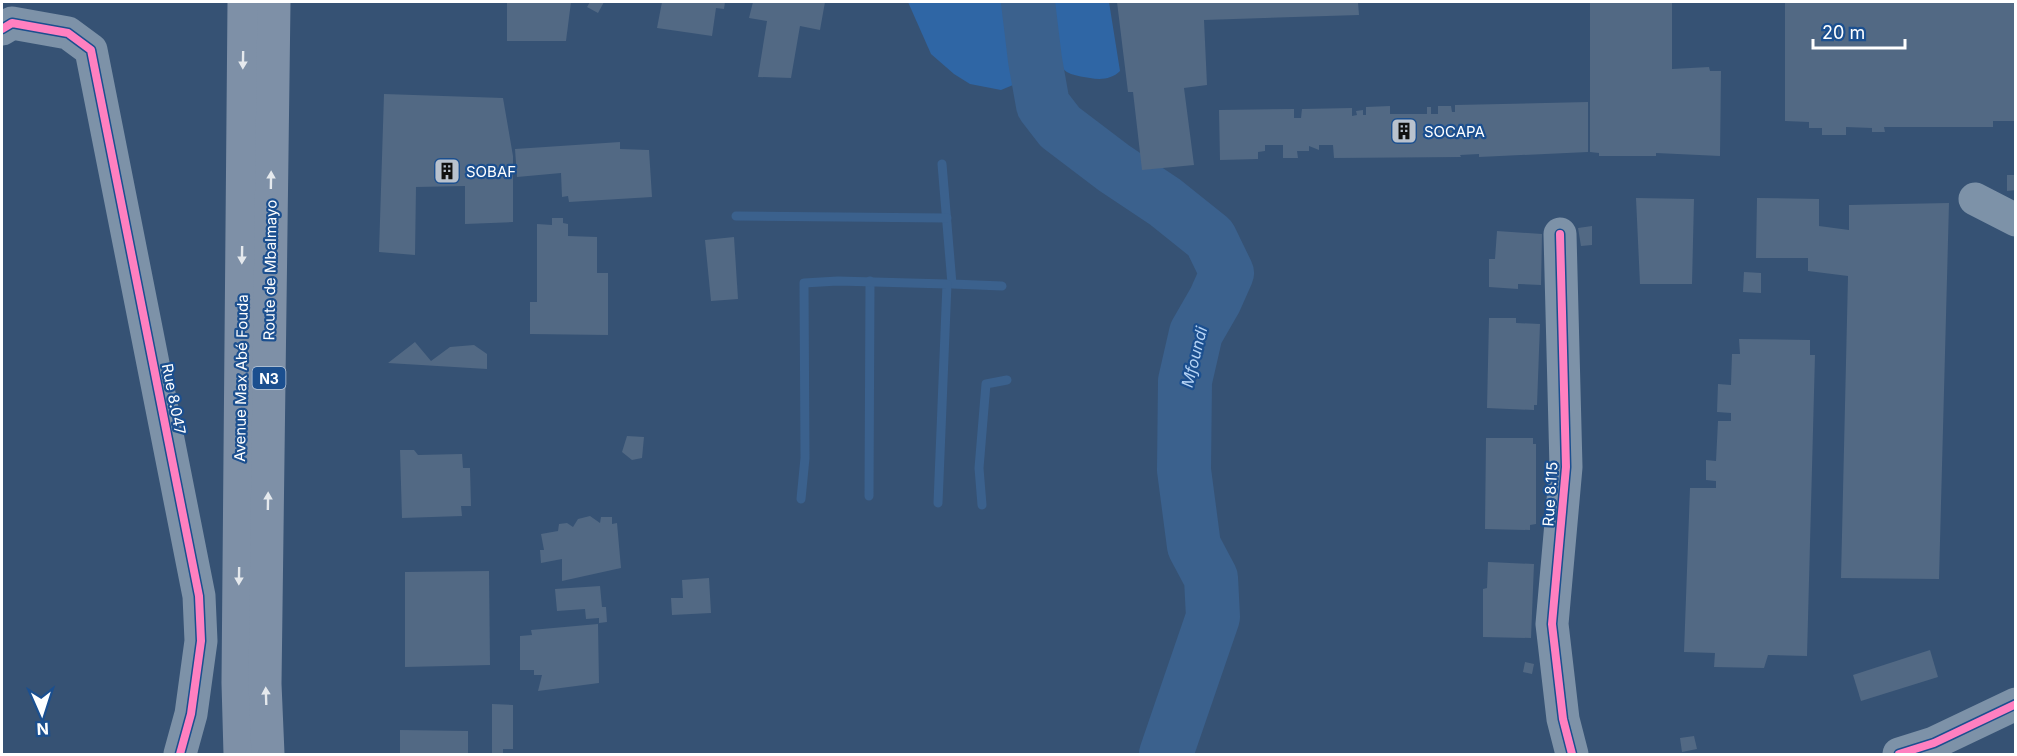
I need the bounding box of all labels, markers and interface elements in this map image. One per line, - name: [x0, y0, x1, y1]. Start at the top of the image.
- scale bar: [1813, 12, 1904, 50]
- text: 20 m: [1822, 22, 1865, 43]
- one-way arrow: [238, 50, 248, 69]
- building icon: SOCAPA: [1389, 116, 1419, 146]
- place label: SOCAPA: [1424, 122, 1485, 141]
- building icon: SOBAF: [432, 156, 462, 186]
- place label: SOBAF: [466, 162, 516, 181]
- one-way arrow: [267, 171, 276, 190]
- street label: Route de Mbalmayo: [259, 200, 281, 340]
- one-way arrow: [237, 245, 247, 264]
- street label: Avenue Max Abé Fouda: [230, 294, 252, 462]
- water label: Mfoundi: [1177, 323, 1211, 390]
- street label: Rue 8.047: [158, 362, 190, 436]
- road number: N3: [252, 367, 286, 389]
- street label: Rue 8.115: [1538, 461, 1562, 527]
- one-way arrow: [263, 492, 272, 511]
- one-way arrow: [234, 566, 244, 585]
- north arrow: [12, 684, 72, 744]
- one-way arrow: [261, 687, 270, 706]
- text: N: [36, 719, 49, 739]

